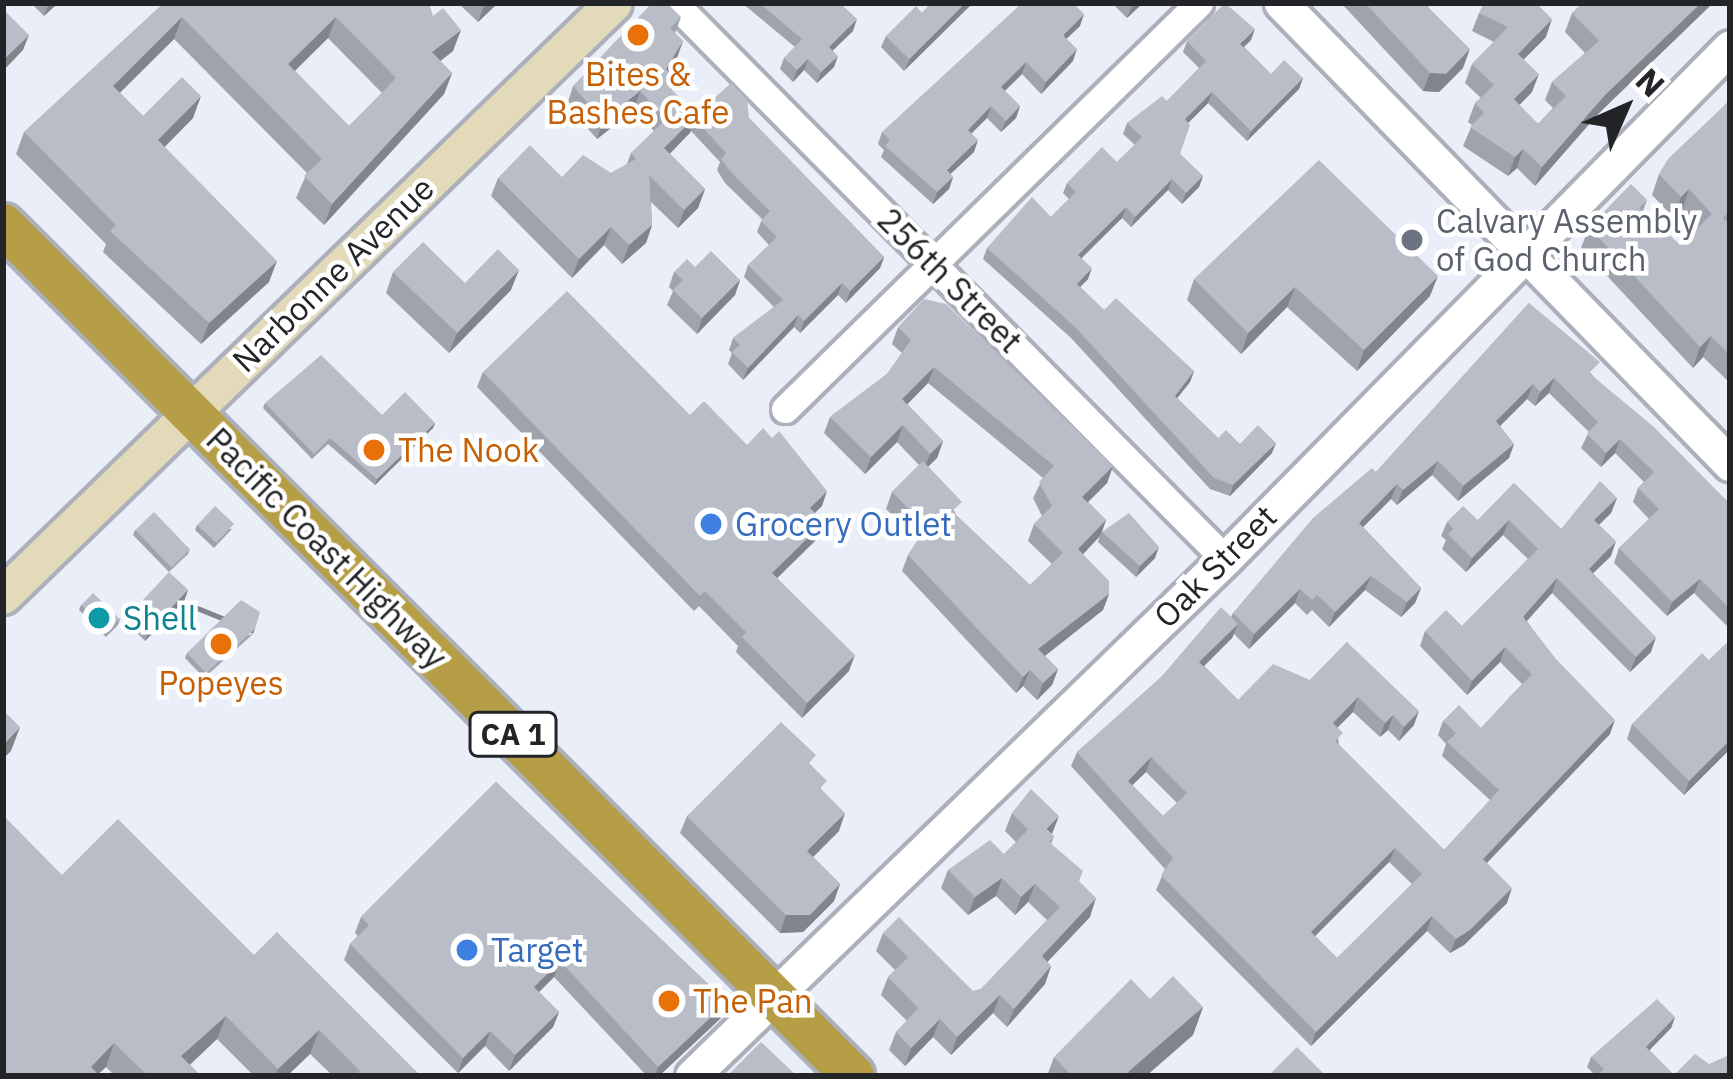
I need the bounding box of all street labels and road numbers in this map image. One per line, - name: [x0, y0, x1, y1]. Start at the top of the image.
- street label: Narbonne Avenue: [224, 168, 442, 380]
- street label: 256th Street: [870, 200, 1030, 360]
- street label: Pacific Coast Highway: [199, 420, 455, 676]
- street label: Oak Street: [1146, 497, 1284, 635]
- road number: CA 1: [468, 710, 558, 758]

